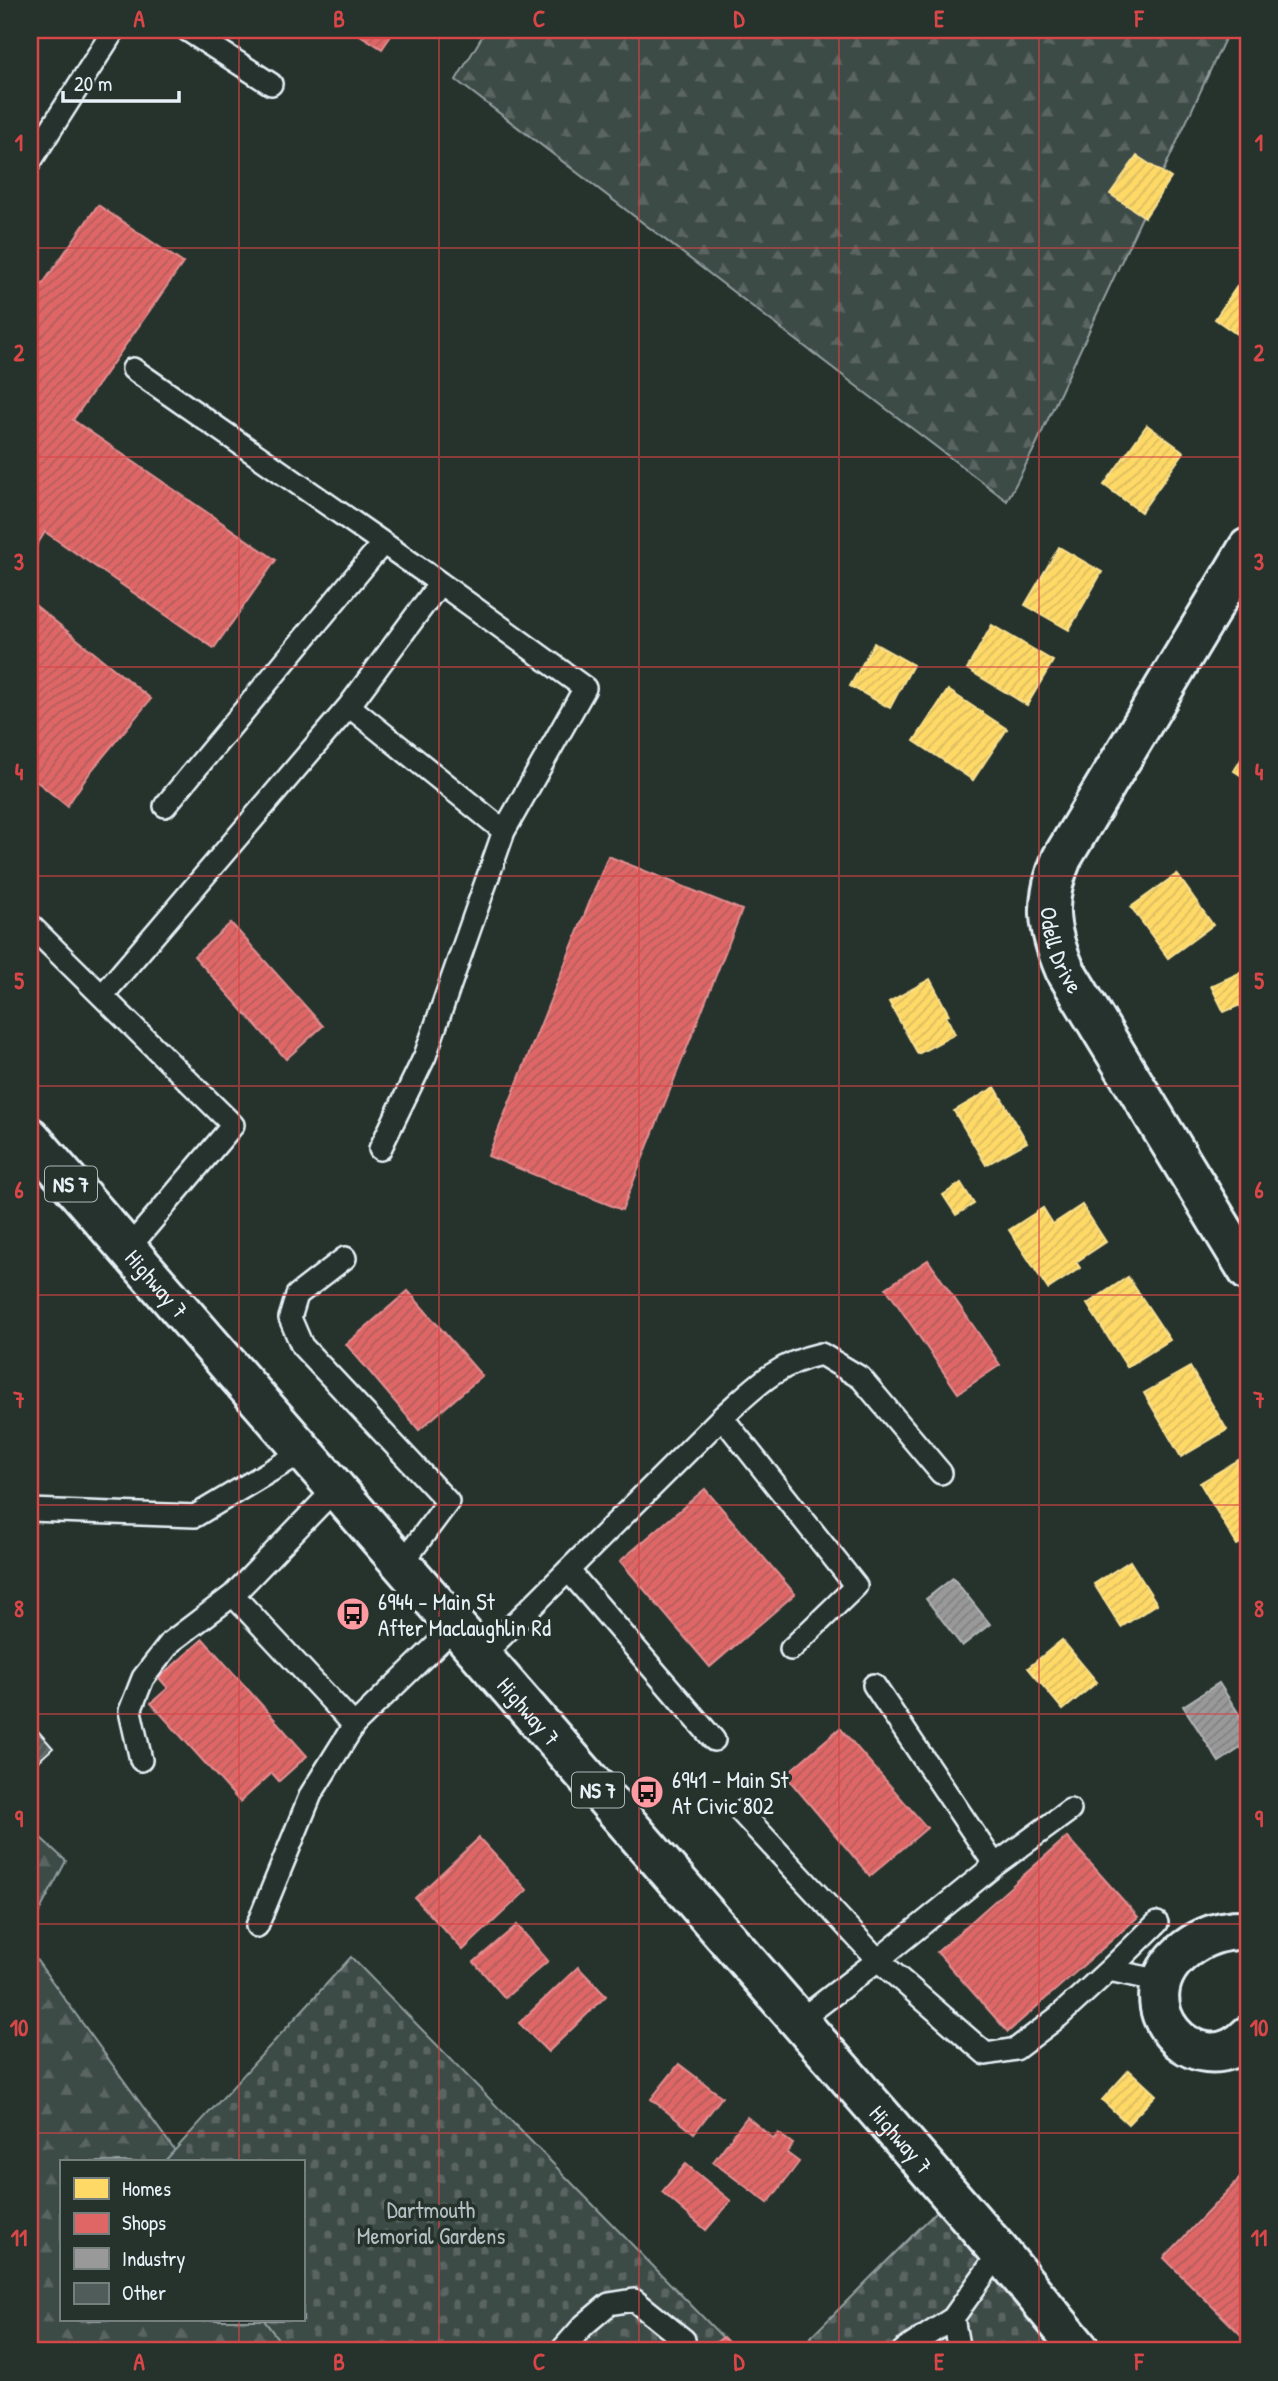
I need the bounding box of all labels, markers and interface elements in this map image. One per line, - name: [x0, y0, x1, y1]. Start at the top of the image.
- text: A: [133, 3, 145, 34]
- text: B: [333, 3, 345, 34]
- text: C: [533, 3, 545, 34]
- text: D: [734, 3, 746, 34]
- text: E: [934, 3, 945, 34]
- text: F: [1134, 3, 1145, 34]
- scale bar: [63, 60, 178, 104]
- text: 20 m: [74, 69, 112, 98]
- text: 1: [15, 127, 23, 158]
- text: 1: [1255, 127, 1263, 158]
- text: 2: [14, 337, 25, 368]
- text: 2: [1254, 337, 1265, 368]
- text: 3: [14, 546, 24, 577]
- text: 3: [1254, 546, 1264, 577]
- text: 4: [15, 756, 24, 787]
- text: 4: [1255, 756, 1264, 787]
- street label: Odell Drive: [1034, 906, 1091, 999]
- text: 5: [14, 965, 24, 996]
- text: 5: [1254, 965, 1264, 996]
- road number: NS 7: [45, 1166, 97, 1202]
- text: 6: [14, 1174, 24, 1205]
- text: 6: [1254, 1174, 1264, 1205]
- street label: Highway 7: [119, 1242, 196, 1324]
- text: 7: [12, 1384, 25, 1415]
- text: 7: [1252, 1384, 1265, 1415]
- place label: 6944 - Main St After Maclaughlin Rd: [378, 1586, 551, 1643]
- text: 8: [14, 1593, 24, 1624]
- text: 8: [1254, 1593, 1264, 1624]
- bus stop icon: 6944 - Main St After Maclaughlin Rd: [334, 1595, 372, 1633]
- street label: Highway 7: [491, 1670, 568, 1752]
- place label: 6941 - Main St At Civic 802: [672, 1764, 790, 1821]
- road number: NS 7: [572, 1772, 624, 1808]
- bus stop icon: 6941 - Main St At Civic 802: [628, 1773, 666, 1811]
- text: 9: [15, 1803, 24, 1834]
- text: 9: [1255, 1803, 1264, 1834]
- text: 10: [10, 2012, 28, 2043]
- text: 10: [1250, 2012, 1268, 2043]
- street label: Highway 7: [863, 2098, 940, 2180]
- legend: [60, 2160, 304, 2322]
- text: Homes: [122, 2174, 171, 2203]
- park label: Dartmouth Memorial Gardens: [357, 2194, 505, 2251]
- text: Shops: [122, 2208, 166, 2237]
- text: 11: [11, 2222, 27, 2253]
- text: 11: [1251, 2222, 1267, 2253]
- text: Industry: [122, 2244, 185, 2273]
- text: Other: [122, 2278, 166, 2307]
- text: A: [133, 2346, 145, 2377]
- text: B: [333, 2346, 345, 2377]
- text: C: [533, 2346, 545, 2377]
- text: D: [734, 2346, 746, 2377]
- text: E: [934, 2346, 945, 2377]
- text: F: [1134, 2346, 1145, 2377]

